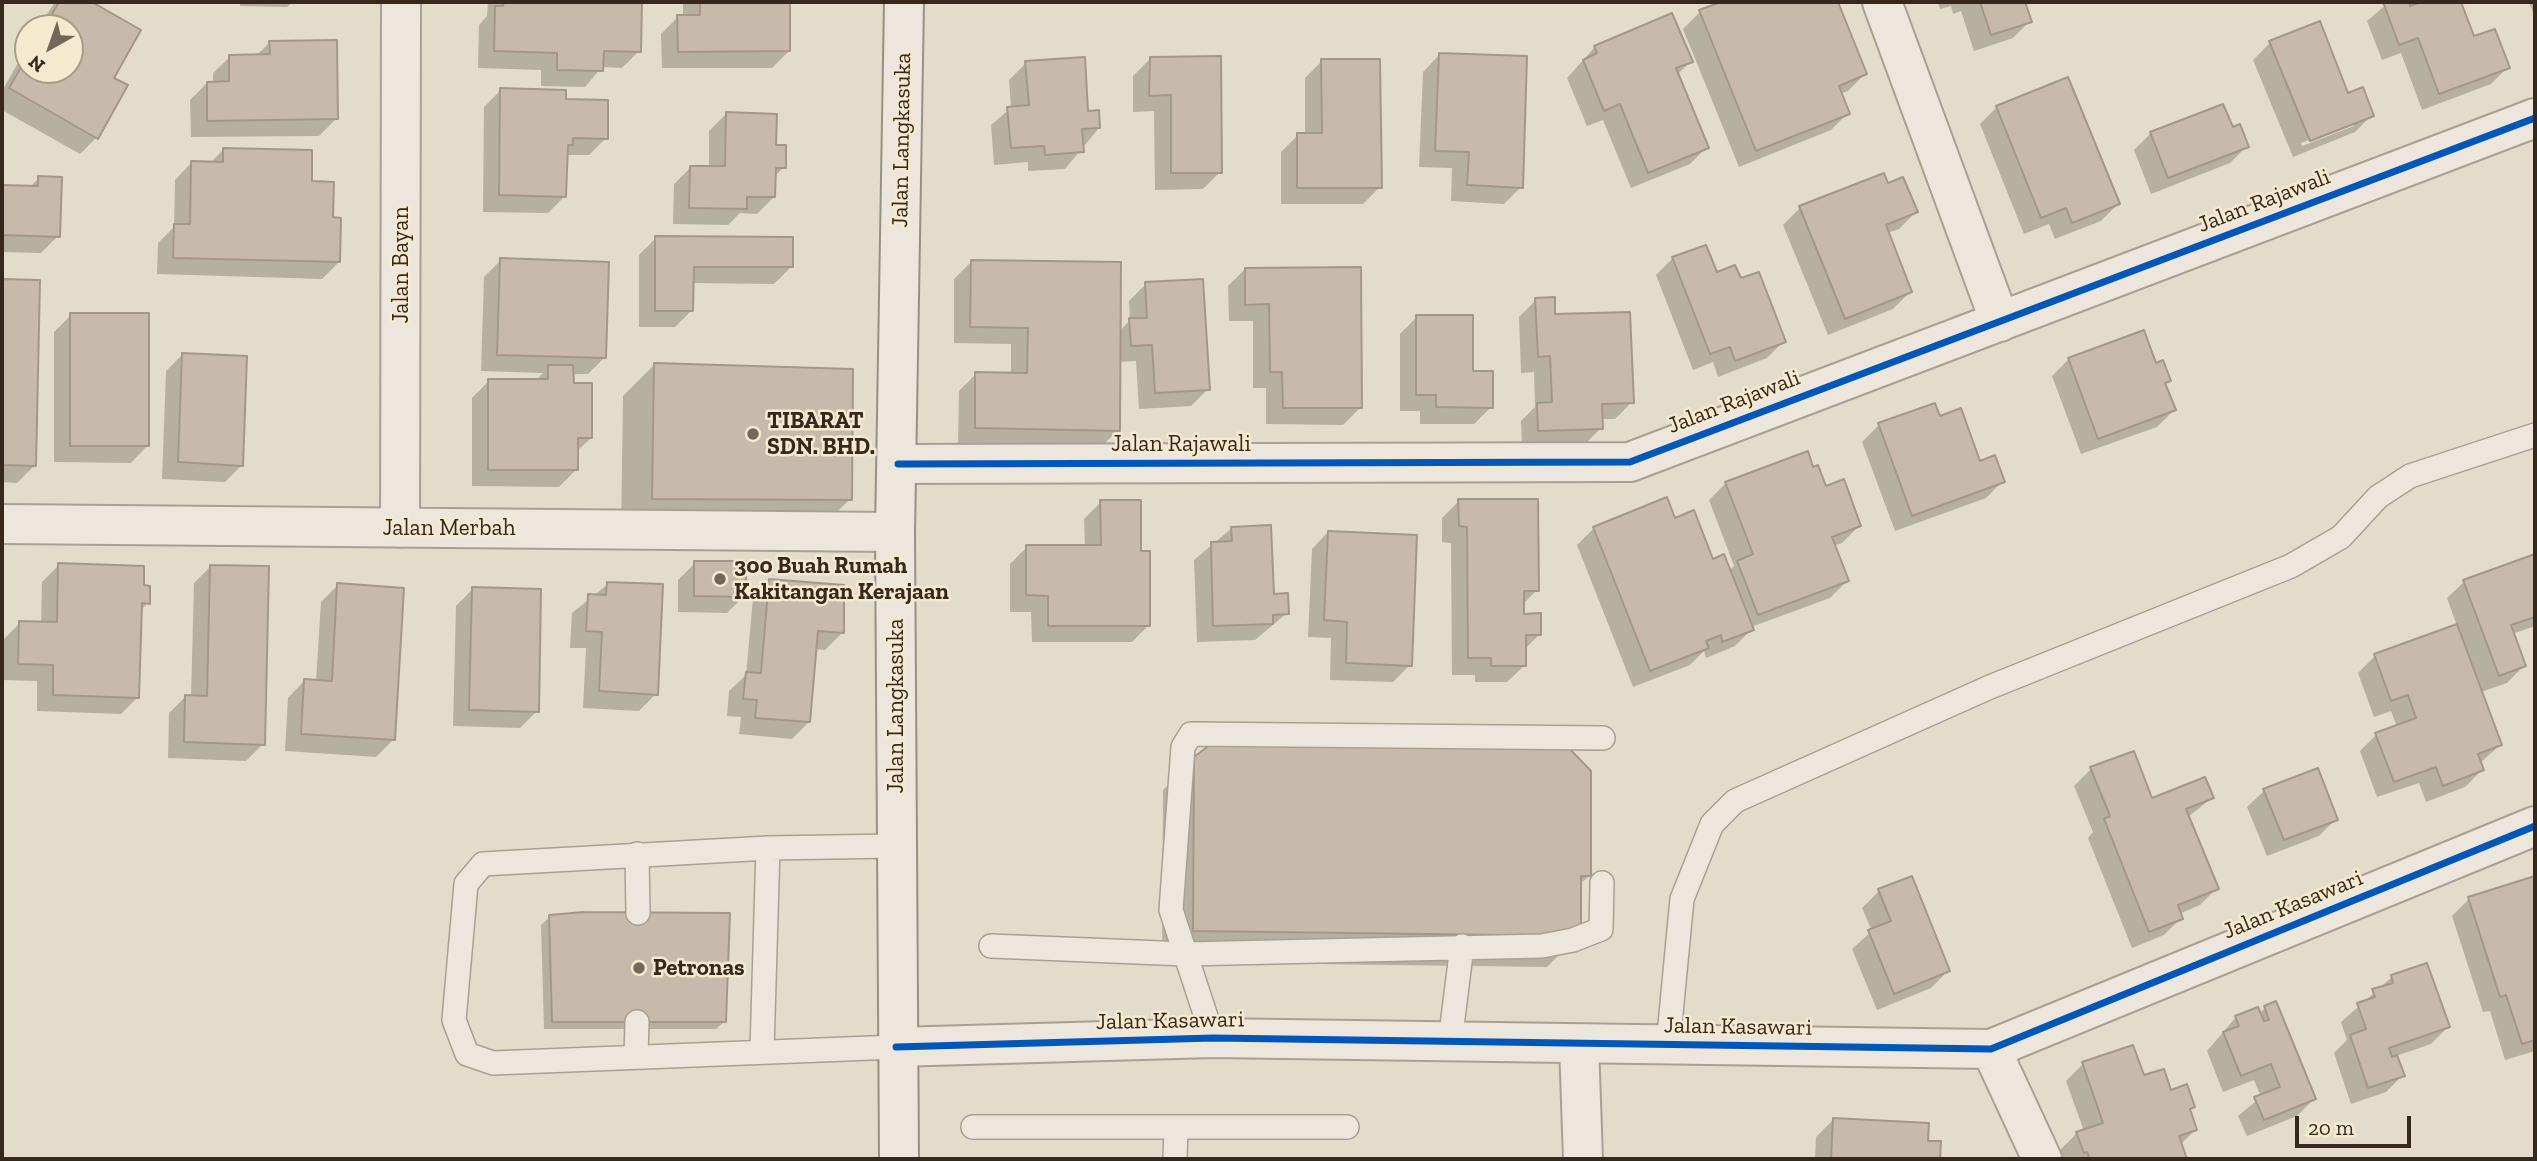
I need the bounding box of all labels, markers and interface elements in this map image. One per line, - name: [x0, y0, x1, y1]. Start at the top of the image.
- north arrow: [14, 14, 84, 84]
- text: N: [24, 50, 49, 77]
- street label: Jalan Langkasuka: [887, 52, 917, 228]
- street label: Jalan Rajawali: [2194, 163, 2334, 239]
- street label: Jalan Bayan: [387, 206, 415, 324]
- street label: Jalan Rajawali: [1664, 364, 1804, 440]
- place label: TIBARAT SDN. BHD.: [767, 407, 875, 461]
- marker: TIBARAT SDN. BHD.: [745, 426, 761, 442]
- street label: Jalan Rajawali: [1111, 430, 1251, 458]
- street label: Jalan Merbah: [382, 514, 516, 542]
- place label: 300 Buah Rumah Kakitangan Kerajaan: [734, 552, 949, 606]
- marker: 300 Buah Rumah Kakitangan Kerajaan: [712, 571, 728, 587]
- street label: Jalan Langkasuka: [882, 618, 910, 794]
- street label: Jalan Kasawari: [2219, 864, 2367, 946]
- place label: Petronas: [653, 954, 745, 982]
- marker: Petronas: [631, 960, 647, 976]
- street label: Jalan Kasawari: [1096, 1006, 1244, 1036]
- street label: Jalan Kasawari: [1664, 1012, 1812, 1042]
- scale bar: [2299, 1102, 2414, 1146]
- text: 20 m: [2308, 1115, 2354, 1140]

